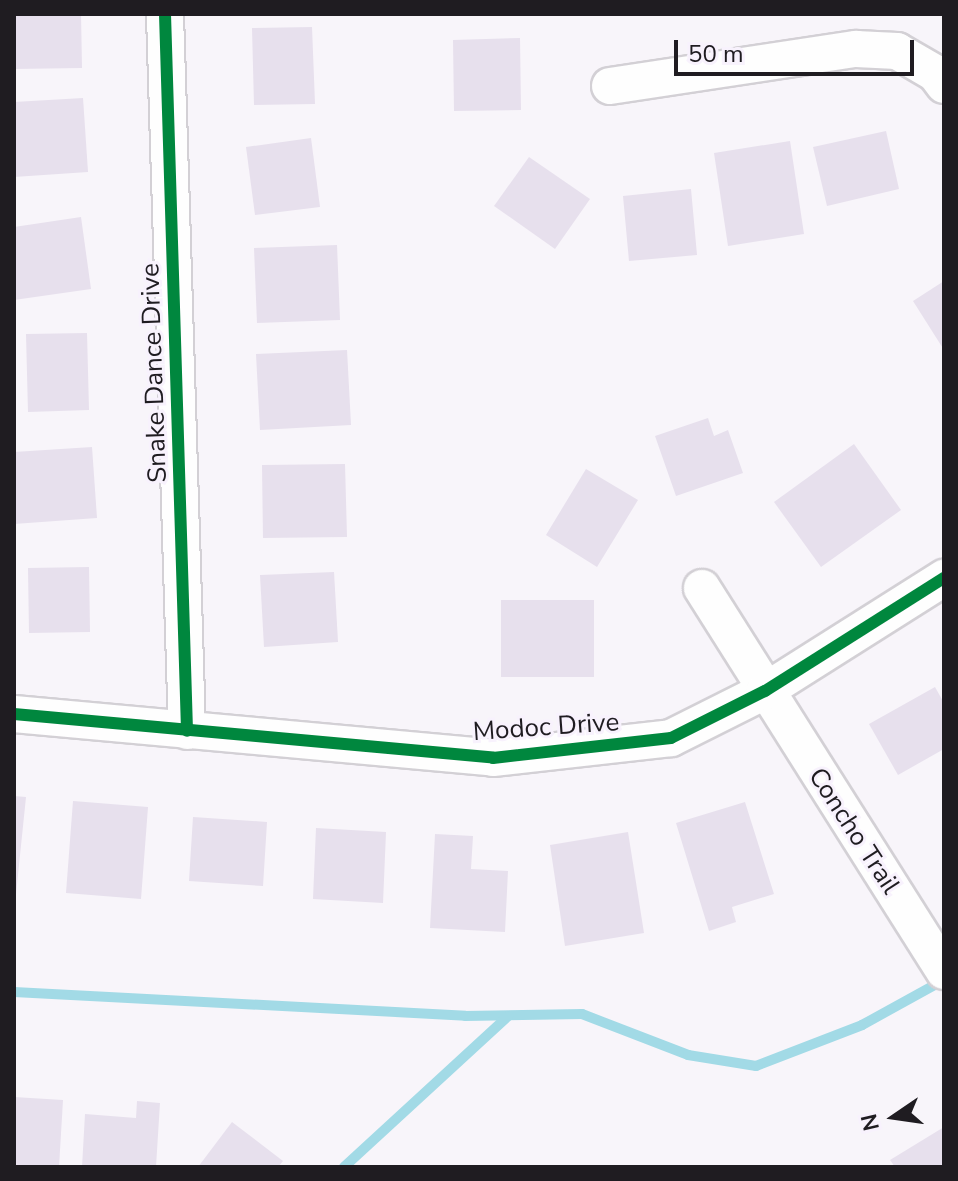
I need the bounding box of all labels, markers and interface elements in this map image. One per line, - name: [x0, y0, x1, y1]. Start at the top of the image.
- scale bar: [678, 24, 918, 74]
- text: 50 m: [688, 38, 744, 70]
- street label: Snake Dance Drive: [135, 263, 173, 483]
- street label: Modoc Drive: [472, 706, 620, 748]
- street label: Concho Trail: [802, 762, 906, 900]
- north arrow: [854, 1077, 934, 1157]
- text: N: [854, 1111, 887, 1134]

